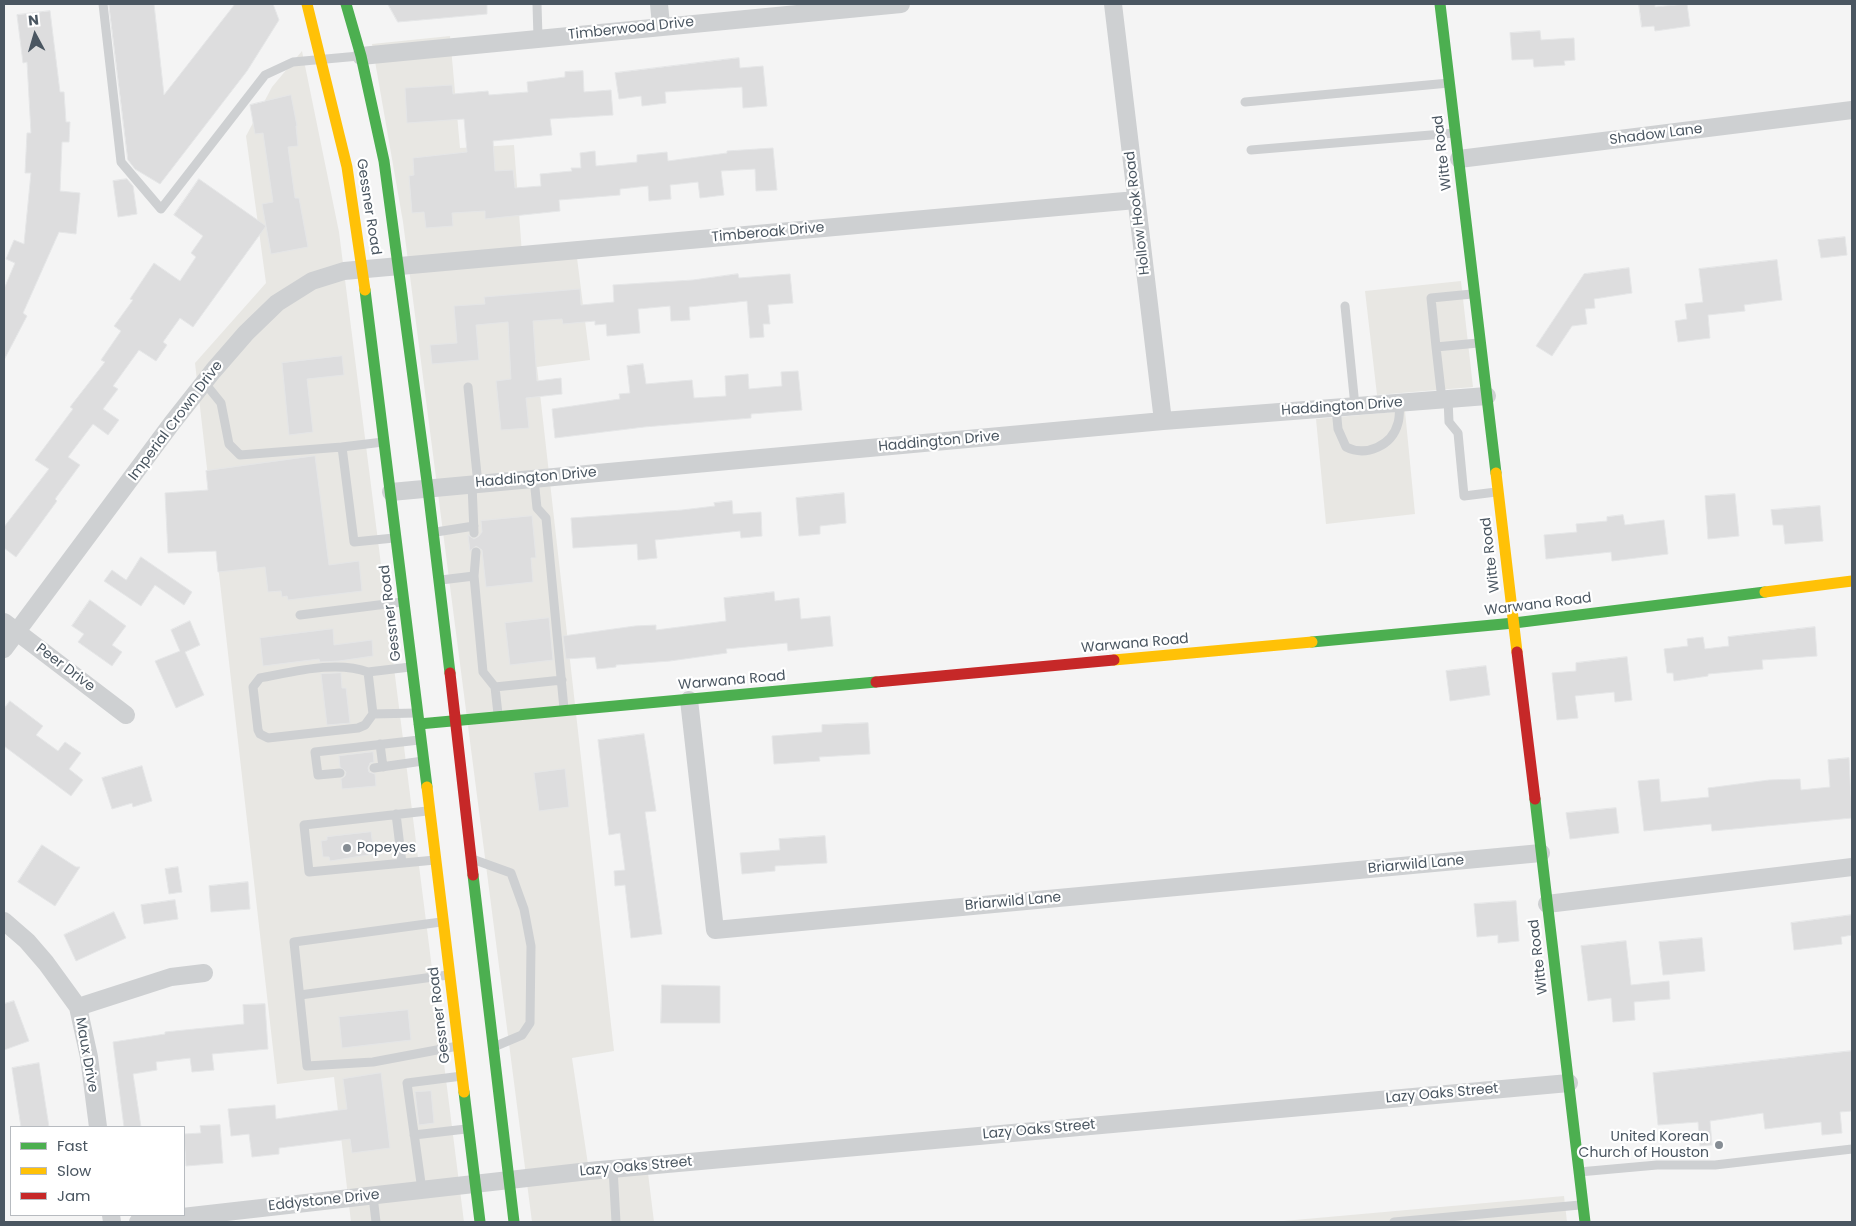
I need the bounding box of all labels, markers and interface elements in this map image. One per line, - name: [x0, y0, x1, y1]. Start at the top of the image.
- north arrow: [10, 10, 60, 60]
- text: N: [27, 10, 40, 31]
- street label: Timberwood Drive: [567, 14, 695, 44]
- street label: Witte Road: [1430, 114, 1456, 192]
- street label: Shadow Lane: [1609, 121, 1703, 149]
- street label: Hollow Hook Road: [1122, 150, 1154, 276]
- street label: Gessner Road: [352, 158, 384, 256]
- street label: Timberoak Drive: [711, 220, 825, 246]
- street label: Imperial Crown Drive: [125, 358, 227, 484]
- street label: Haddington Drive: [1281, 394, 1403, 420]
- street label: Haddington Drive: [878, 428, 1000, 456]
- street label: Haddington Drive: [475, 464, 597, 492]
- street label: Witte Road: [1478, 516, 1504, 594]
- street label: Gessner Road: [377, 564, 405, 662]
- street label: Warwana Road: [1483, 590, 1593, 620]
- street label: Warwana Road: [1081, 631, 1189, 657]
- street label: Peer Drive: [32, 640, 98, 696]
- street label: Warwana Road: [678, 668, 786, 694]
- place label: Popeyes: [357, 840, 416, 856]
- marker: Popeyes: [341, 842, 353, 854]
- street label: Briarwild Lane: [1367, 852, 1465, 878]
- street label: Briarwild Lane: [964, 889, 1062, 915]
- street label: Witte Road: [1526, 918, 1552, 996]
- street label: Gessner Road: [426, 966, 454, 1064]
- street label: Maux Drive: [71, 1016, 101, 1094]
- street label: Lazy Oaks Street: [1385, 1081, 1499, 1107]
- street label: Lazy Oaks Street: [982, 1117, 1096, 1143]
- legend: [10, 1126, 185, 1216]
- place label: United Korean Church of Houston: [1579, 1129, 1709, 1162]
- text: Fast: [57, 1135, 88, 1156]
- marker: United Korean Church of Houston: [1713, 1139, 1725, 1151]
- street label: Lazy Oaks Street: [579, 1154, 693, 1180]
- text: Slow: [57, 1160, 91, 1181]
- text: Jam: [57, 1185, 91, 1206]
- street label: Eddystone Drive: [268, 1187, 380, 1215]

